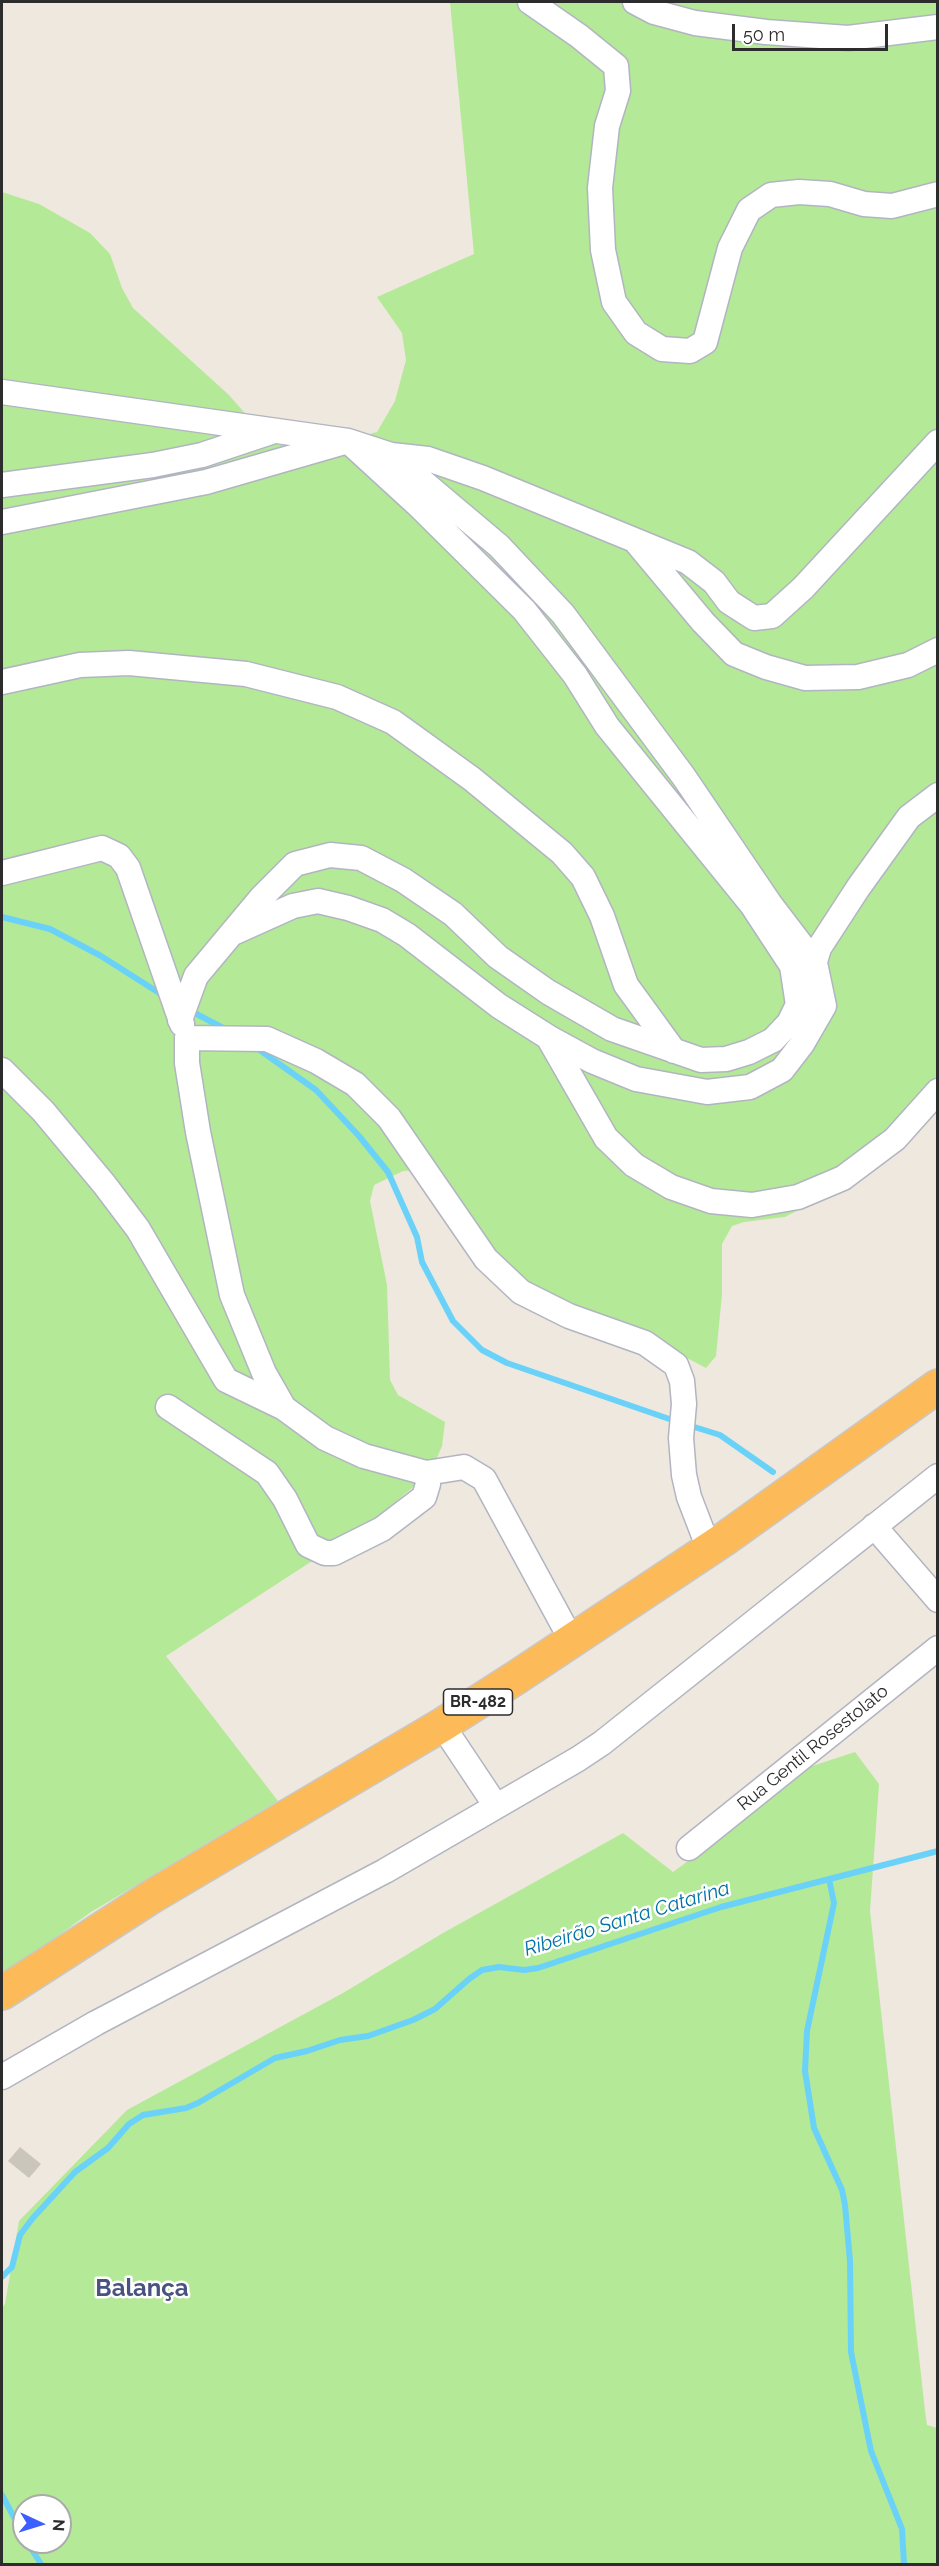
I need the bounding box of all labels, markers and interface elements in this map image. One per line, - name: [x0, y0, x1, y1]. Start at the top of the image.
- scale bar: [735, 12, 891, 50]
- text: 50 m: [743, 24, 785, 45]
- street label: Rua Gentil Rosestolato: [733, 1680, 893, 1816]
- road number: BR-482: [444, 1689, 512, 1715]
- water label: Ribeirão Santa Catarina: [521, 1876, 733, 1962]
- district label: Balança: [95, 2275, 189, 2303]
- north arrow: [12, 2494, 72, 2554]
- text: N: [49, 2518, 68, 2532]

